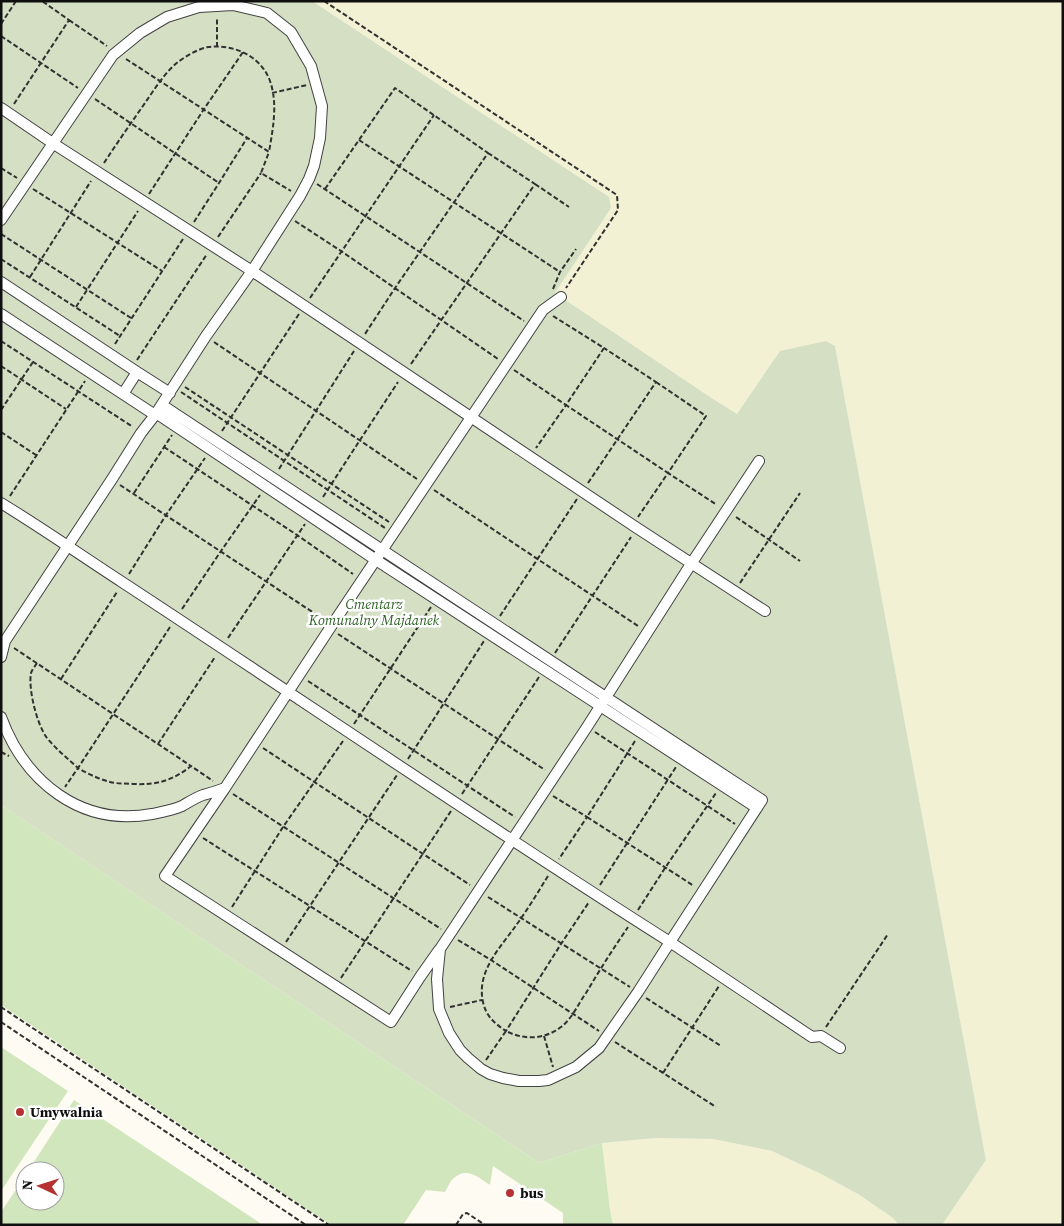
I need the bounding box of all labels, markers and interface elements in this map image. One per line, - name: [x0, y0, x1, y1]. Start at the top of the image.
- park label: Cmentarz Komunalny Majdanek: [308, 594, 440, 630]
- place label: Umywalnia: [30, 1102, 103, 1122]
- marker: Umywalnia: [14, 1106, 26, 1118]
- north arrow: [15, 1161, 65, 1211]
- text: N: [17, 1179, 37, 1191]
- place label: bus: [520, 1183, 544, 1203]
- marker: bus: [504, 1187, 516, 1199]

